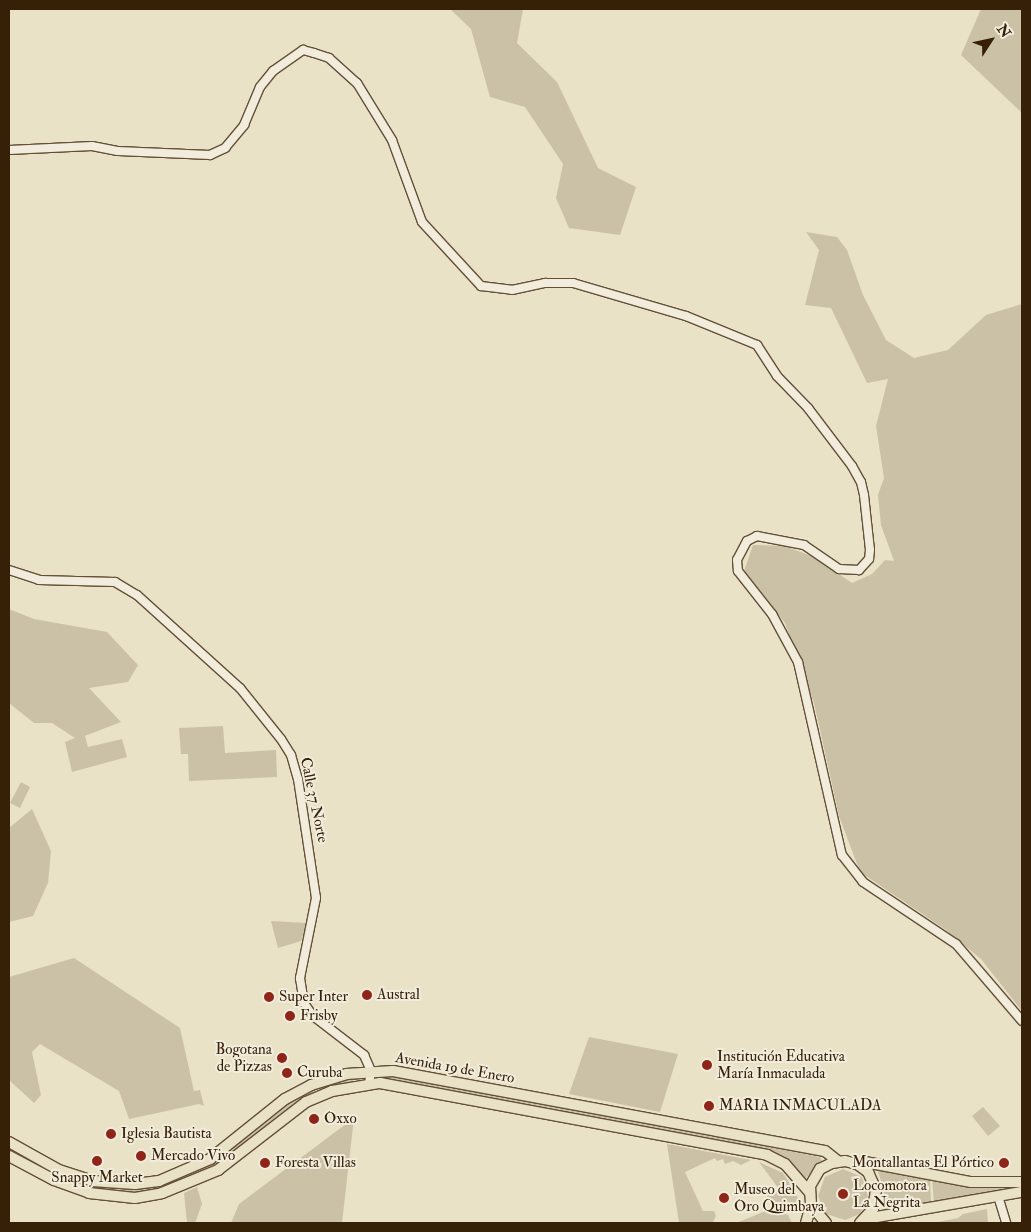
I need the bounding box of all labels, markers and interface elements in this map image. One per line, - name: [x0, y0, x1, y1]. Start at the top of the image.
- north arrow: [966, 15, 1016, 65]
- text: N: [993, 21, 1014, 41]
- street label: Calle 37 Norte: [296, 756, 332, 844]
- place label: Austral: [377, 986, 420, 1004]
- place label: Super Inter: [279, 988, 348, 1006]
- marker: Austral: [361, 989, 373, 1001]
- marker: Super Inter: [263, 991, 275, 1003]
- place label: Frisby: [300, 1007, 338, 1025]
- marker: Frisby: [284, 1010, 296, 1022]
- place label: Bogotana de Pizzas: [215, 1040, 272, 1075]
- place label: Institución Educativa María Inmaculada: [717, 1047, 845, 1082]
- street label: Avenida 19 de Enero: [394, 1049, 516, 1087]
- marker: Bogotana de Pizzas: [276, 1052, 288, 1064]
- marker: Institución Educativa María Inmaculada: [701, 1059, 713, 1071]
- place label: Curuba: [297, 1064, 342, 1082]
- marker: Curuba: [281, 1067, 293, 1079]
- place label: MARIA INMACULADA: [719, 1097, 882, 1115]
- marker: MARIA INMACULADA: [703, 1100, 715, 1112]
- place label: Oxxo: [324, 1110, 357, 1128]
- marker: Oxxo: [308, 1113, 320, 1125]
- place label: Iglesia Bautista: [121, 1125, 212, 1143]
- marker: Iglesia Bautista: [105, 1128, 117, 1140]
- place label: Mercado Vivo: [151, 1147, 235, 1165]
- marker: Mercado Vivo: [135, 1150, 147, 1162]
- place label: Foresta Villas: [275, 1154, 356, 1172]
- place label: Montallantas El Pórtico: [852, 1154, 994, 1172]
- marker: Snappy Market: [91, 1155, 103, 1167]
- marker: Foresta Villas: [259, 1157, 271, 1169]
- marker: Montallantas El Pórtico: [998, 1157, 1010, 1169]
- place label: Snappy Market: [51, 1169, 143, 1187]
- place label: Locomotora La Negrita: [853, 1176, 927, 1211]
- place label: Museo del Oro Quimbaya: [734, 1180, 824, 1215]
- marker: Locomotora La Negrita: [837, 1188, 849, 1200]
- marker: Museo del Oro Quimbaya: [718, 1192, 730, 1204]

